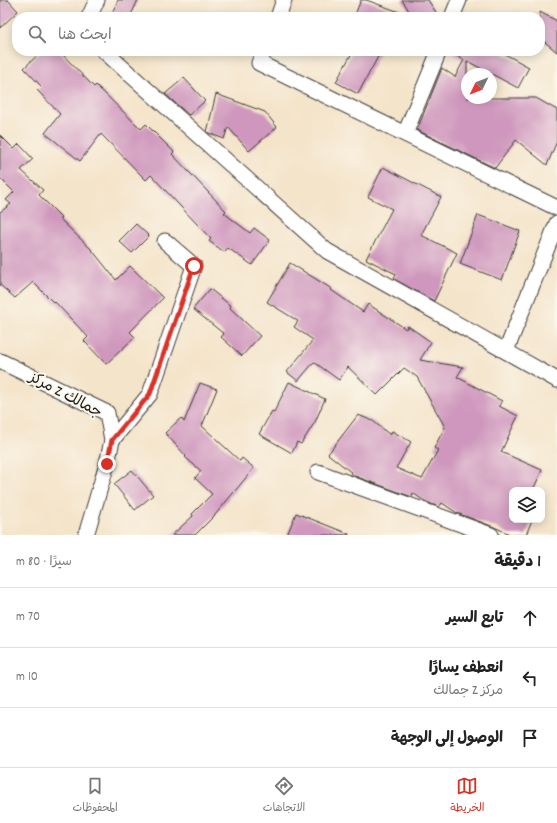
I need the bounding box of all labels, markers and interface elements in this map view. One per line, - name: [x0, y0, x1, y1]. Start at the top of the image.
- search box: [12, 12, 545, 56]
- icon: search: [26, 23, 48, 45]
- text: ابحث هنا: [58, 25, 112, 47]
- north arrow: [461, 68, 497, 104]
- route start: [185, 257, 203, 275]
- street label: مركز Z جمالك: [23, 366, 106, 424]
- route end: [98, 455, 116, 473]
- map controls: [509, 487, 545, 523]
- button: layers: [509, 487, 545, 523]
- text: 1 دقيقة: [494, 551, 541, 575]
- text: سيرًا · 80 m: [16, 553, 72, 572]
- icon: ahead: [519, 607, 541, 629]
- text: 70 m: [16, 608, 40, 627]
- text: تابع السير: [446, 608, 503, 630]
- text: انعطف يسارًا: [429, 658, 503, 680]
- icon: left: [519, 667, 541, 689]
- text: 10 m: [16, 668, 38, 687]
- text: مركز Z جمالك: [433, 682, 503, 701]
- icon: arrive: [519, 727, 541, 749]
- text: الوصول إلى الوجهة: [391, 728, 503, 750]
- tab: المحفوظات: [73, 775, 118, 817]
- tab: الاتجاهات: [263, 775, 305, 817]
- tab: الخريطة: [450, 775, 485, 817]

